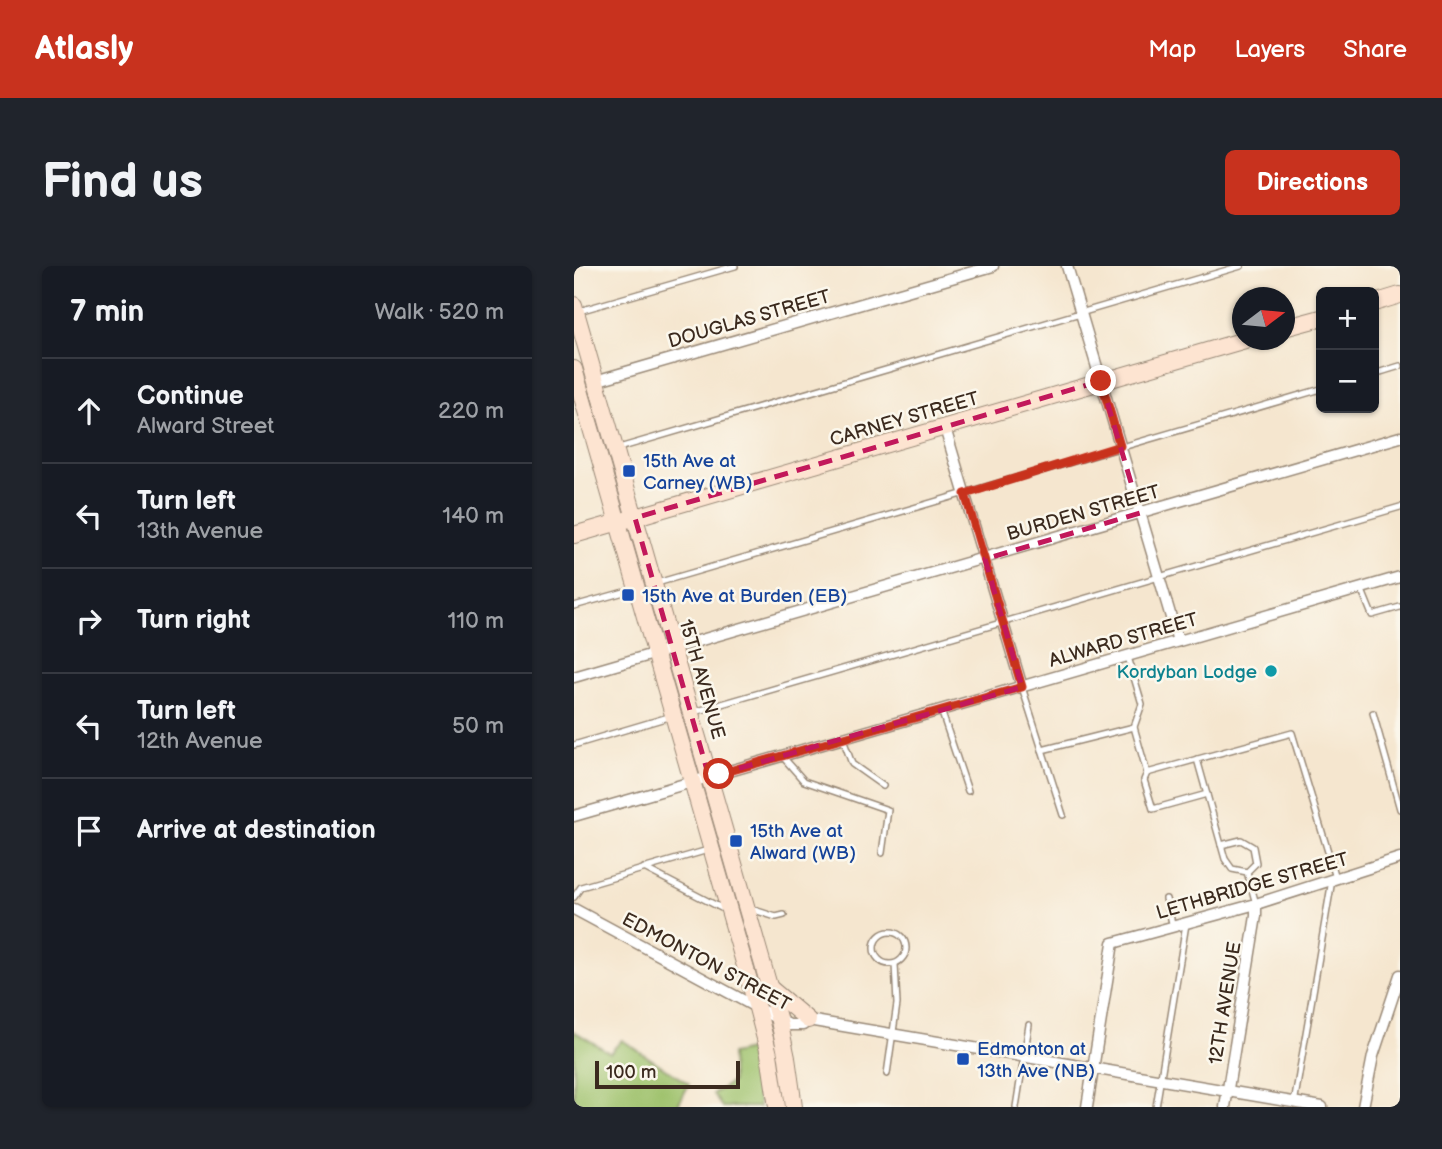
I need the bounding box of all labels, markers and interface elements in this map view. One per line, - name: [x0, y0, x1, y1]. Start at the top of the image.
- text: Atlasly: [35, 29, 133, 69]
- text: Map: [1148, 35, 1196, 64]
- text: Layers: [1234, 35, 1305, 64]
- text: Share: [1343, 35, 1407, 64]
- button: Directions: [1225, 150, 1400, 215]
- text: Find us: [42, 153, 203, 212]
- street label: DOUGLAS STREET: [666, 285, 834, 354]
- north arrow: [1232, 287, 1295, 350]
- map controls: [1316, 287, 1379, 413]
- button: +: [1316, 287, 1379, 350]
- text: 7 min: [70, 294, 144, 330]
- text: Walk · 520 m: [374, 298, 504, 326]
- button: −: [1316, 350, 1379, 413]
- route end: [1085, 365, 1116, 396]
- text: Continue: [137, 381, 244, 412]
- street label: CARNEY STREET: [827, 387, 982, 452]
- icon: ahead: [70, 392, 108, 430]
- text: 220 m: [438, 397, 504, 425]
- text: Alward Street: [137, 412, 274, 440]
- place label: 15th Ave at Carney (WB): [643, 450, 753, 495]
- marker: 15th Ave at Carney (WB): [621, 463, 637, 479]
- street label: BURDEN STREET: [1004, 480, 1163, 546]
- text: Turn left: [137, 486, 236, 517]
- icon: left: [70, 497, 108, 535]
- text: 140 m: [442, 502, 504, 530]
- text: 13th Avenue: [137, 517, 263, 545]
- place label: 15th Ave at Burden (EB): [642, 585, 847, 608]
- marker: 15th Ave at Burden (EB): [620, 587, 636, 603]
- icon: right: [70, 602, 108, 640]
- text: Turn right: [137, 605, 250, 636]
- text: 110 m: [447, 607, 504, 635]
- street label: ALWARD STREET: [1046, 608, 1201, 673]
- street label: 15TH AVENUE: [673, 617, 730, 742]
- place label: Kordyban Lodge: [1117, 661, 1257, 684]
- marker: Kordyban Lodge: [1263, 663, 1279, 679]
- text: Turn left: [137, 696, 236, 727]
- icon: left: [70, 707, 108, 745]
- text: 50 m: [452, 712, 504, 740]
- text: 12th Avenue: [137, 727, 263, 755]
- route start: [703, 758, 734, 789]
- icon: arrive: [70, 812, 108, 850]
- text: Arrive at destination: [137, 815, 376, 846]
- place label: 15th Ave at Alward (WB): [750, 820, 856, 865]
- marker: 15th Ave at Alward (WB): [728, 833, 744, 849]
- street label: LETHBRIDGE STREET: [1154, 848, 1352, 925]
- street label: EDMONTON STREET: [618, 908, 795, 1017]
- street label: 12TH AVENUE: [1204, 940, 1247, 1066]
- place label: Edmonton at 13th Ave (NB): [977, 1038, 1095, 1083]
- marker: Edmonton at 13th Ave (NB): [955, 1051, 971, 1067]
- scale bar: [595, 1058, 740, 1090]
- text: 100 m: [606, 1061, 657, 1084]

